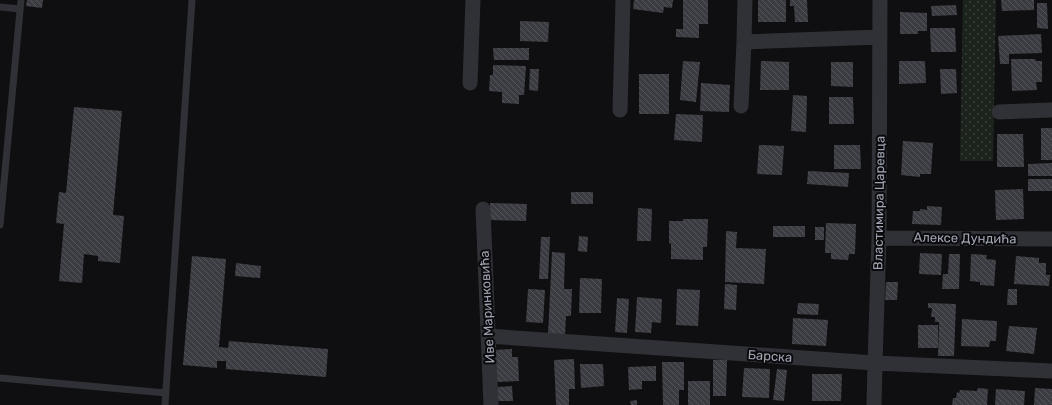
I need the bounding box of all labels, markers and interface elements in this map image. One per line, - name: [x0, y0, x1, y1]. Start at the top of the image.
- street label: Властимира Царевца: [870, 136, 888, 270]
- street label: Алексе Дундића: [913, 230, 1017, 246]
- street label: Иве Маринковића: [477, 250, 497, 364]
- street label: Барска: [747, 347, 793, 365]

